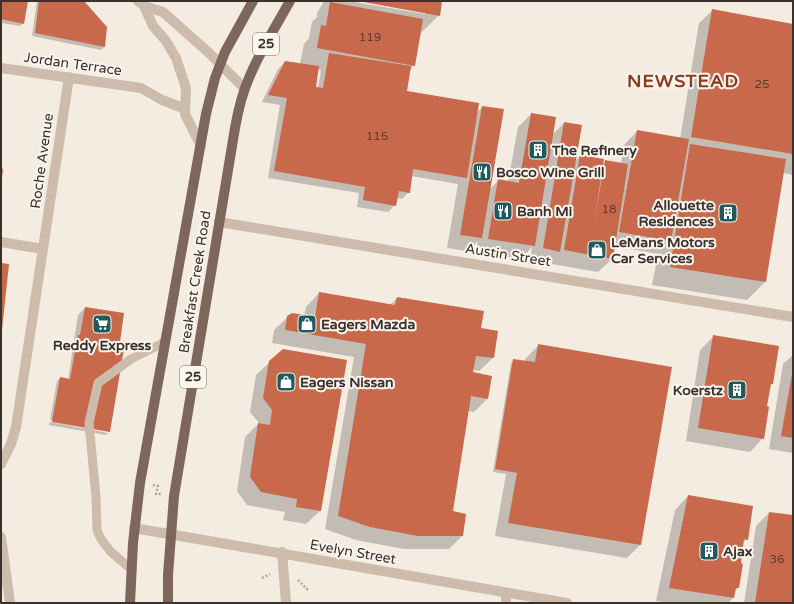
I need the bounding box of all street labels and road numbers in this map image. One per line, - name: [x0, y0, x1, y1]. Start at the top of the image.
- road number: 25: [253, 33, 279, 55]
- street label: Jordan Terrace: [23, 49, 123, 79]
- street label: Roche Avenue: [27, 112, 57, 210]
- street label: Breakfast Creek Road: [175, 210, 215, 354]
- street label: Austin Street: [464, 240, 553, 270]
- road number: 25: [180, 366, 206, 388]
- street label: Evelyn Street: [309, 536, 398, 568]

